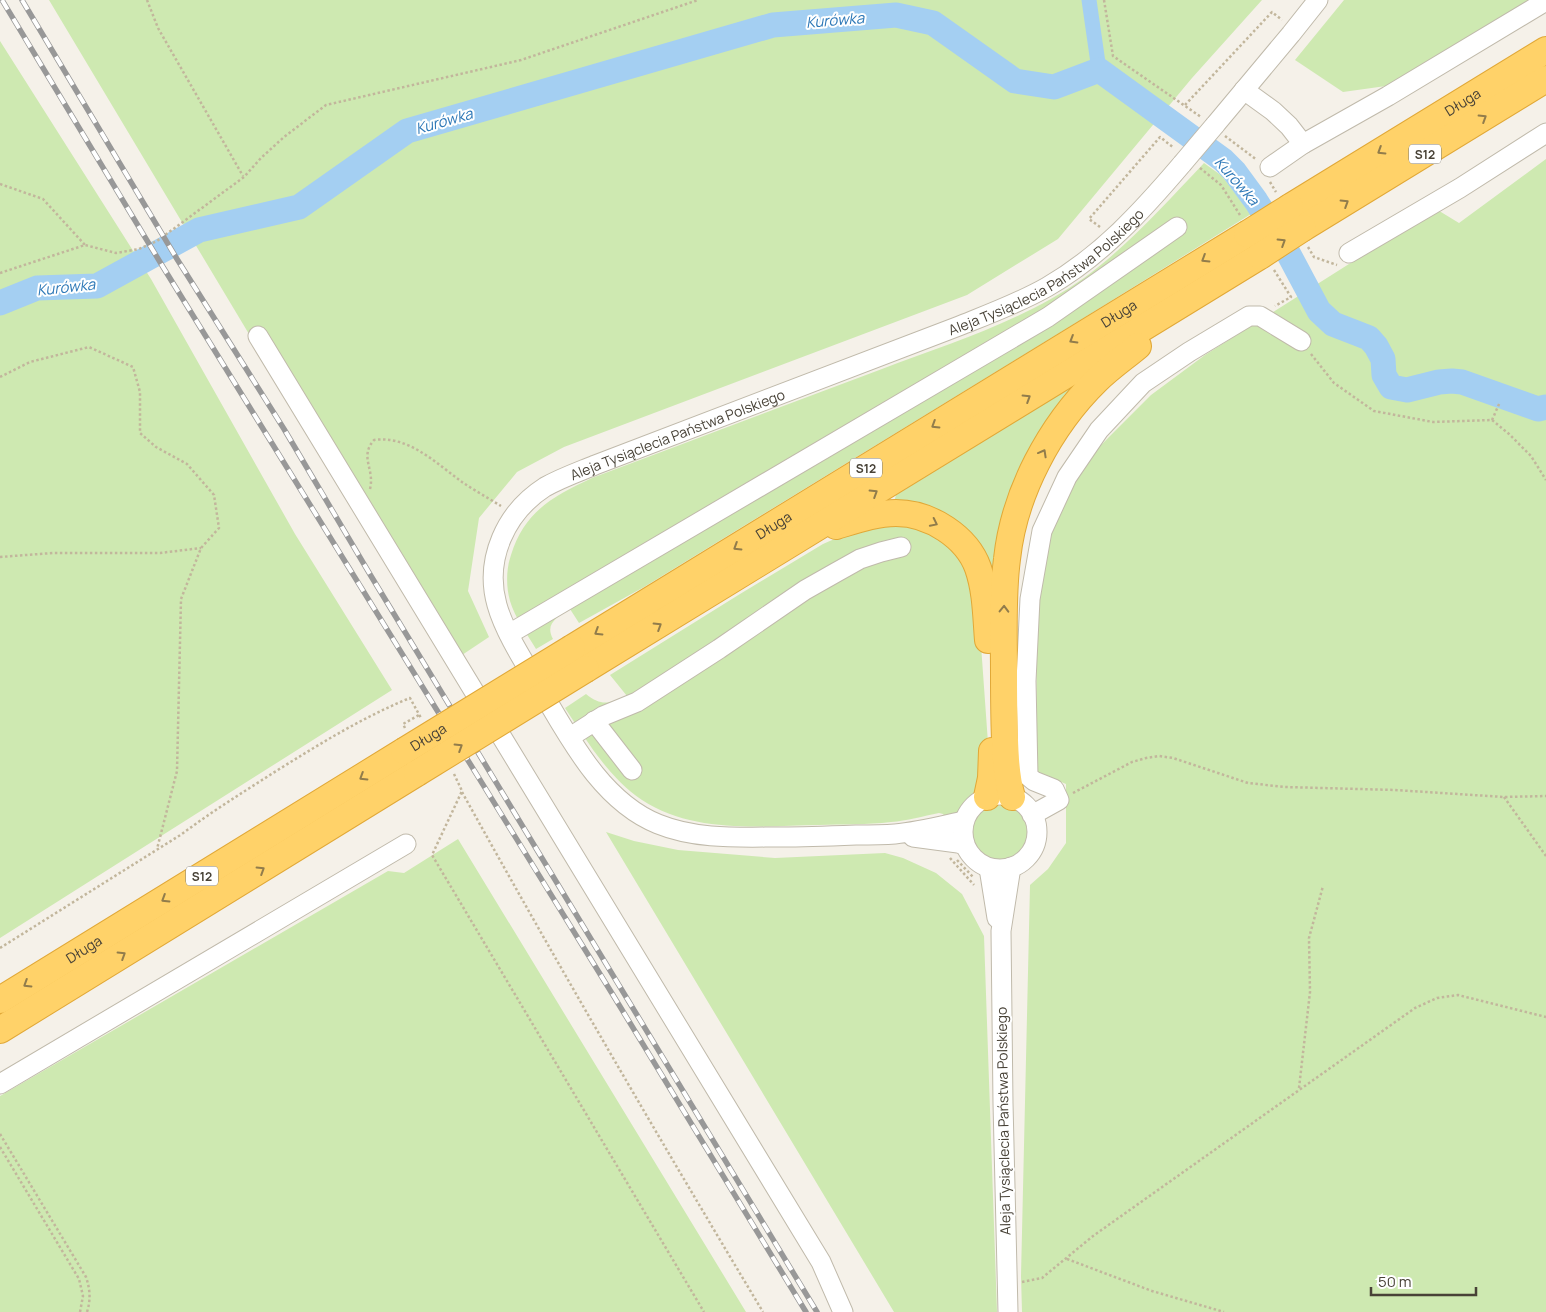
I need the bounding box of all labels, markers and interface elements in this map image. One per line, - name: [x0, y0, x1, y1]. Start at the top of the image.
- water label: Kurówka: [805, 7, 866, 33]
- street label: Długa: [1441, 83, 1484, 120]
- water label: Kurówka: [413, 103, 476, 139]
- one-way arrow: [1478, 114, 1487, 124]
- road number: S12: [1409, 144, 1441, 164]
- one-way arrow: [1377, 145, 1387, 154]
- water label: Kurówka: [1210, 152, 1265, 210]
- one-way arrow: [1339, 200, 1349, 209]
- street label: Aleja Tysiąclecia Państwa Polskiego: [945, 204, 1147, 339]
- one-way arrow: [1276, 239, 1285, 248]
- one-way arrow: [1201, 253, 1210, 263]
- water label: Kurówka: [36, 273, 97, 300]
- street label: Długa: [1097, 295, 1140, 331]
- one-way arrow: [1070, 334, 1079, 344]
- street label: Aleja Tysiąclecia Państwa Polskiego: [567, 384, 787, 484]
- one-way arrow: [1021, 395, 1030, 405]
- one-way arrow: [931, 419, 940, 429]
- one-way arrow: [1036, 450, 1046, 459]
- road number: S12: [850, 458, 882, 478]
- one-way arrow: [868, 489, 877, 499]
- street label: Długa: [752, 506, 795, 543]
- one-way arrow: [929, 517, 938, 527]
- one-way arrow: [733, 541, 742, 551]
- one-way arrow: [999, 605, 1009, 612]
- one-way arrow: [652, 622, 661, 632]
- one-way arrow: [595, 626, 604, 636]
- street label: Długa: [406, 718, 449, 755]
- one-way arrow: [453, 744, 462, 754]
- one-way arrow: [360, 771, 369, 780]
- road number: S12: [186, 866, 218, 886]
- one-way arrow: [255, 866, 264, 876]
- one-way arrow: [162, 893, 171, 902]
- street label: Długa: [62, 930, 105, 967]
- one-way arrow: [117, 951, 126, 961]
- one-way arrow: [23, 978, 32, 987]
- street label: Aleja Tysiąclecia Państwa Polskiego: [992, 1007, 1014, 1235]
- scale bar: [1371, 1264, 1476, 1296]
- text: 50 m: [1378, 1271, 1412, 1292]

